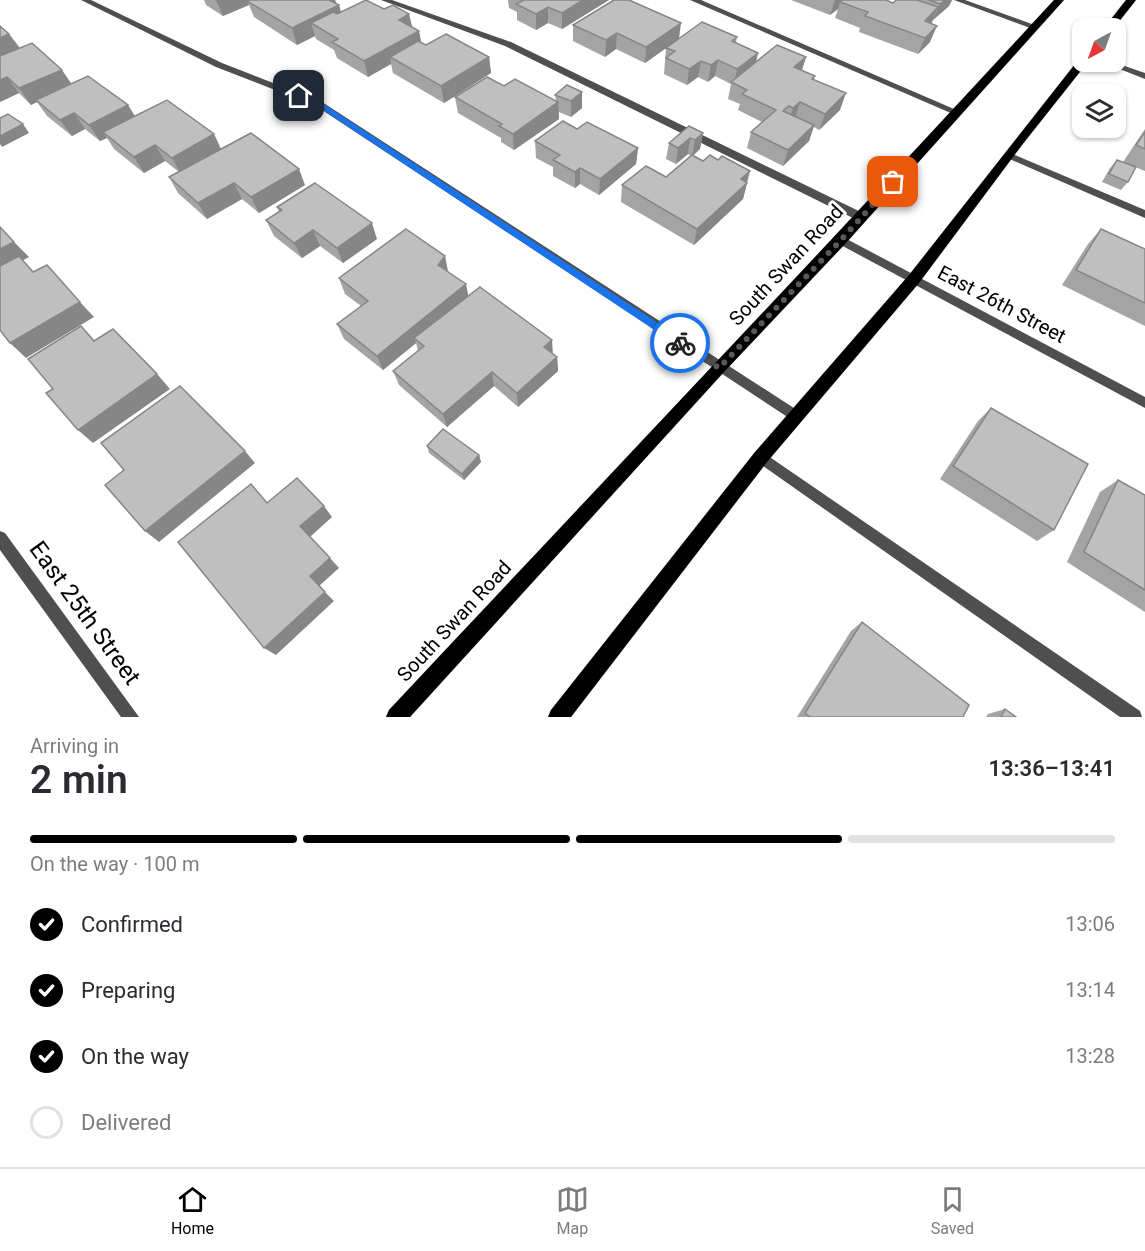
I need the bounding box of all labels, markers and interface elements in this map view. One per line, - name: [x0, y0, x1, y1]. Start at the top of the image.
- north arrow: [1072, 18, 1126, 72]
- map controls: [1072, 18, 1126, 138]
- pin: [273, 70, 324, 121]
- icon: home: [282, 79, 315, 112]
- button: layers: [1072, 84, 1126, 138]
- pin: [867, 156, 918, 207]
- icon: bag: [876, 165, 909, 198]
- street label: South Swan Road: [724, 200, 848, 330]
- street label: East 26th Street: [934, 260, 1070, 348]
- courier: [650, 313, 710, 373]
- icon: bike: [664, 327, 697, 360]
- street label: East 25th Street: [24, 536, 146, 690]
- street label: South Swan Road: [392, 556, 516, 686]
- text: Arriving in: [30, 734, 119, 758]
- text: 13:36–13:41: [988, 756, 1115, 781]
- text: 2 min: [30, 757, 128, 803]
- text: On the way · 100 m: [30, 852, 199, 876]
- icon: check: [30, 908, 63, 941]
- text: Confirmed: [81, 912, 183, 937]
- text: 13:06: [1065, 912, 1115, 936]
- icon: check: [30, 974, 63, 1007]
- text: Preparing: [81, 978, 175, 1003]
- text: 13:14: [1065, 978, 1115, 1002]
- icon: check: [30, 1040, 63, 1073]
- text: On the way: [81, 1044, 189, 1069]
- text: 13:28: [1065, 1044, 1115, 1068]
- text: Delivered: [81, 1110, 171, 1135]
- tab: Home: [171, 1183, 214, 1238]
- tab: Map: [556, 1183, 589, 1238]
- tab: Saved: [931, 1183, 974, 1238]

